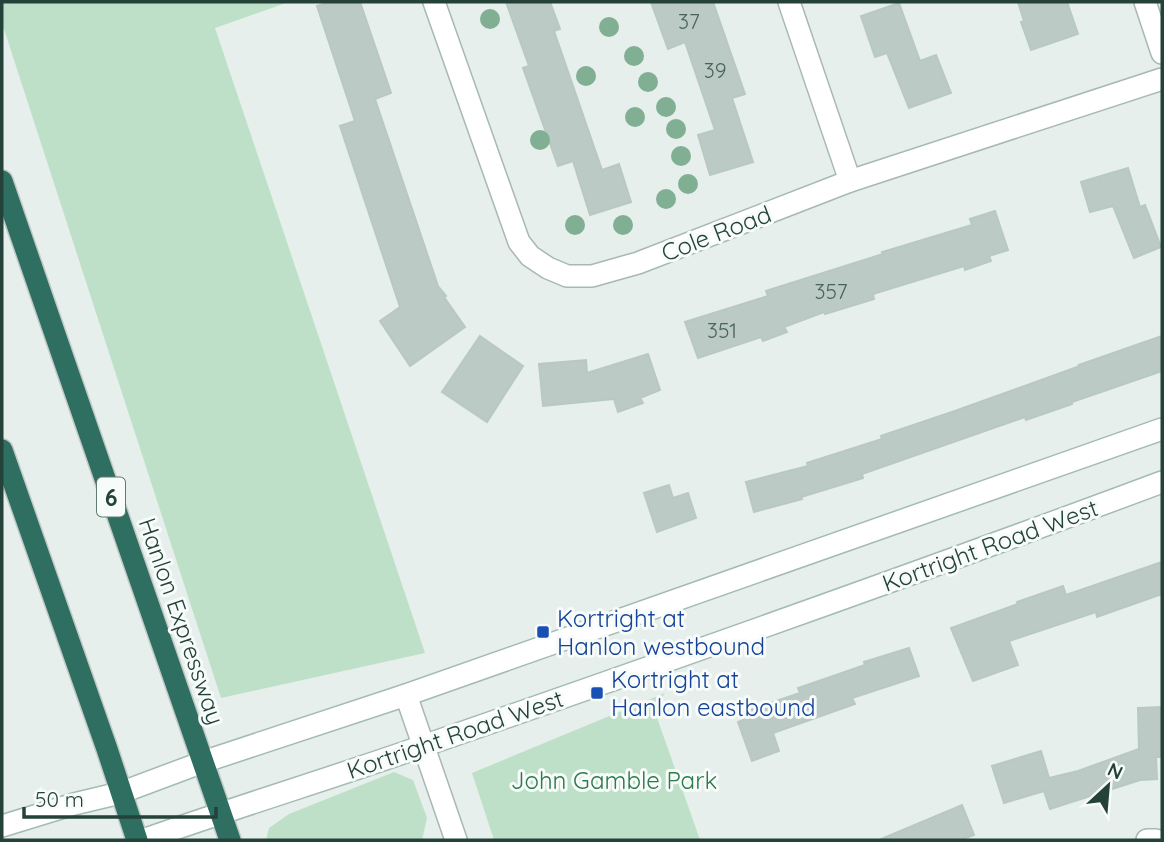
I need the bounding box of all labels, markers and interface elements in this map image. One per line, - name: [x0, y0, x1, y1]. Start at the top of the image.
- house number: 37: [678, 8, 700, 34]
- house number: 39: [704, 57, 726, 83]
- street label: Cole Road: [657, 198, 775, 268]
- house number: 357: [814, 278, 848, 304]
- house number: 351: [707, 317, 737, 343]
- road number: 6: [97, 477, 125, 516]
- street label: Kortright Road West: [878, 492, 1102, 598]
- street label: Hanlon Expressway: [133, 514, 231, 728]
- place label: Kortright at Hanlon westbound: [557, 603, 765, 661]
- marker: Kortright at Hanlon westbound: [535, 624, 551, 640]
- place label: Kortright at Hanlon eastbound: [611, 664, 816, 722]
- street label: Kortright Road West: [343, 683, 567, 785]
- marker: Kortright at Hanlon eastbound: [589, 685, 605, 701]
- north arrow: [1073, 751, 1143, 821]
- text: N: [1104, 757, 1127, 785]
- park label: John Gamble Park: [511, 765, 717, 795]
- scale bar: [24, 776, 217, 820]
- text: 50 m: [35, 786, 84, 812]

